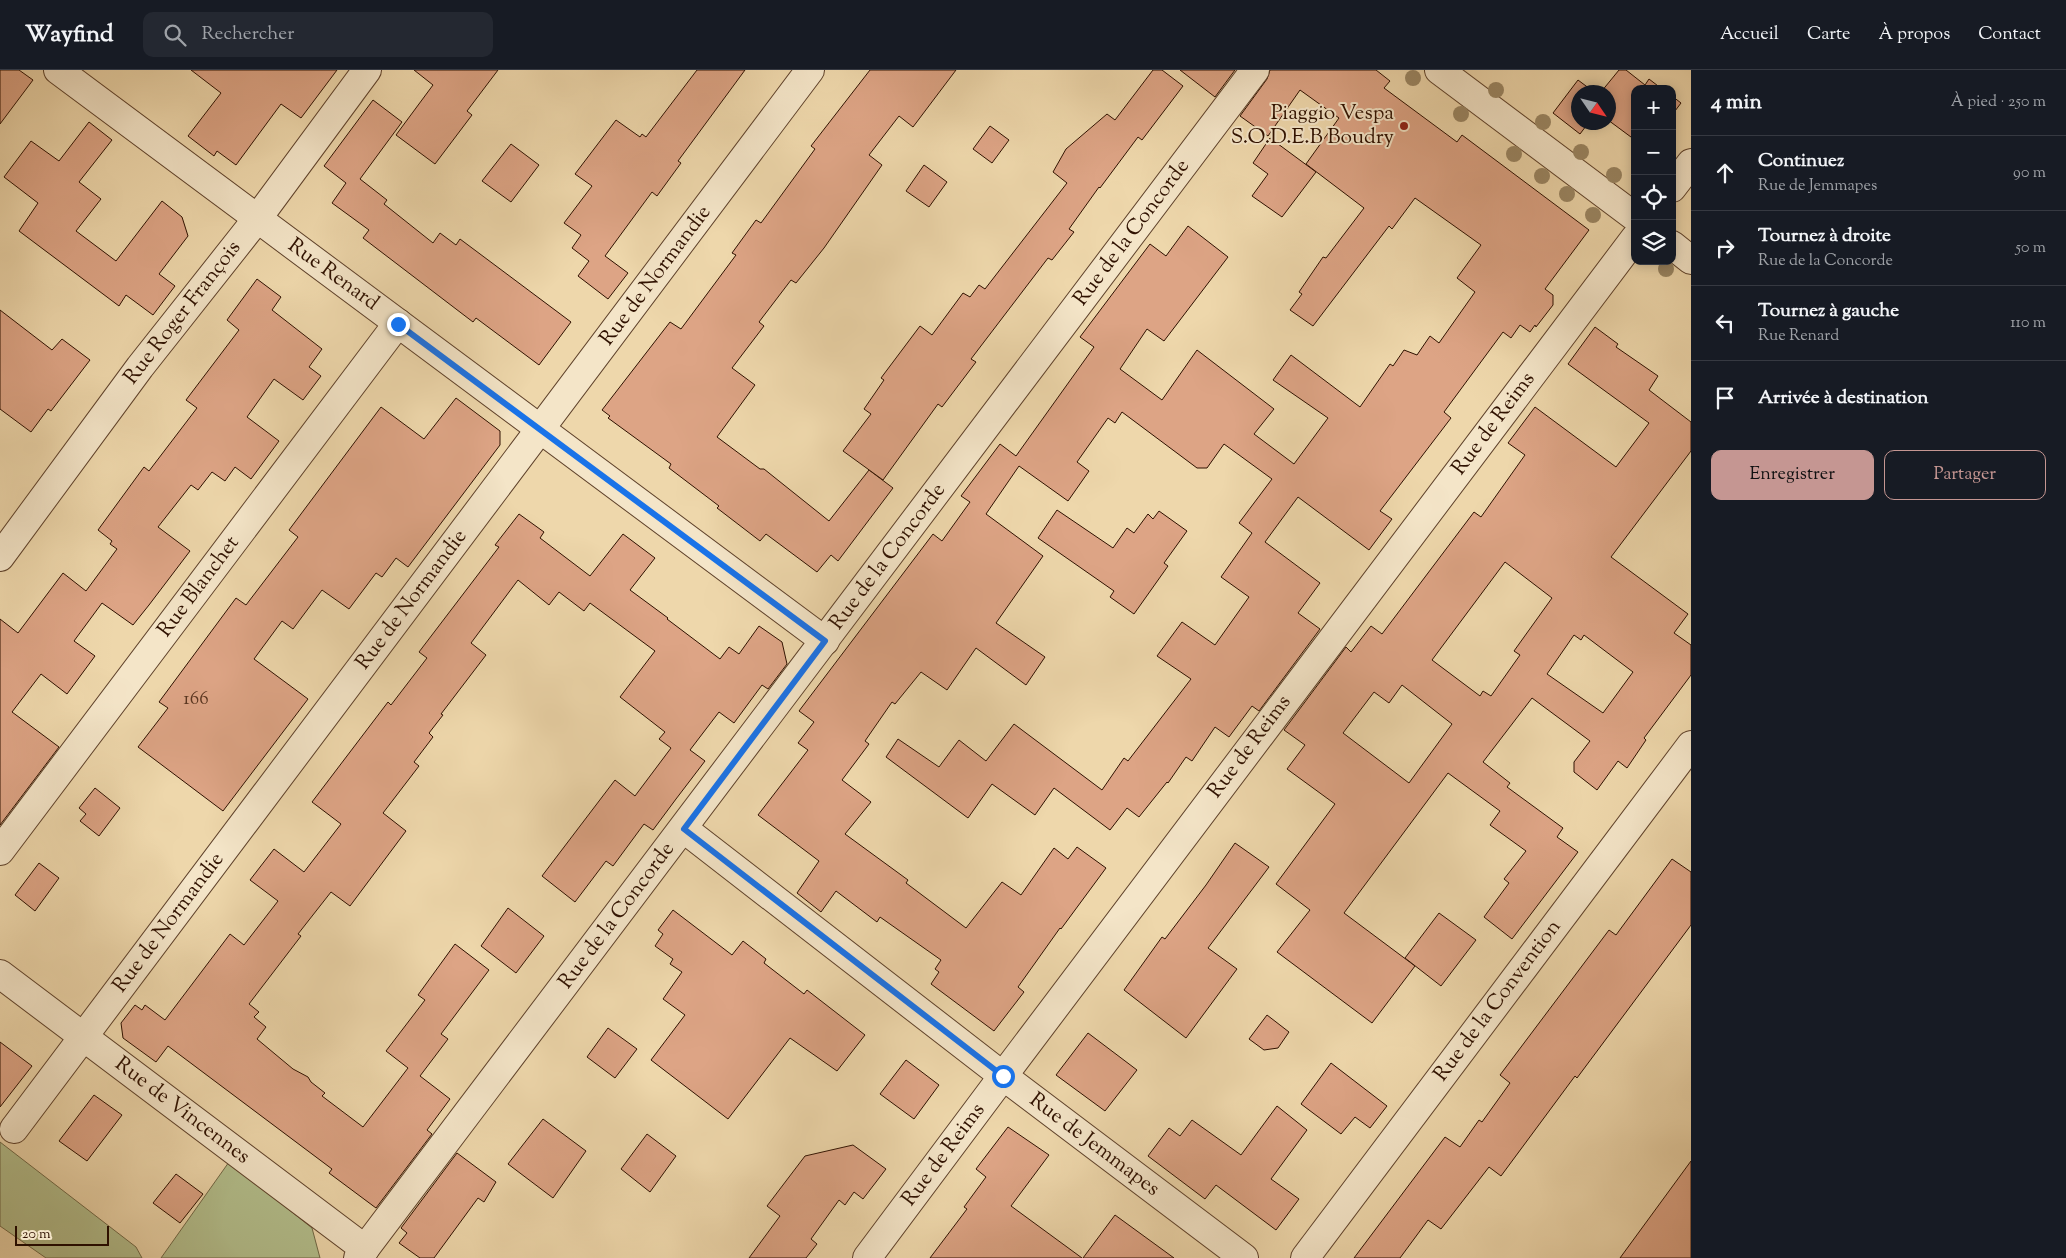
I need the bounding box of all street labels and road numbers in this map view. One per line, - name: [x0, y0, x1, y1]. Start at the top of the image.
- street label: Rue de la Concorde: [1067, 153, 1197, 313]
- street label: Rue de Normandie: [593, 199, 719, 353]
- street label: Rue Renard: [281, 232, 385, 319]
- street label: Rue Roger François: [117, 235, 249, 391]
- street label: Rue de Reims: [1445, 366, 1543, 482]
- street label: Rue de la Concorde: [823, 477, 953, 637]
- street label: Rue de Normandie: [349, 523, 475, 677]
- street label: Rue Blanchet: [151, 530, 247, 644]
- street label: Rue de Reims: [1201, 689, 1299, 805]
- street label: Rue de la Concorde: [552, 836, 682, 996]
- street label: Rue de Normandie: [106, 846, 232, 1000]
- street label: Rue de la Convention: [1427, 914, 1569, 1088]
- street label: Rue de Vincennes: [108, 1050, 256, 1172]
- street label: Rue de Jemmapes: [1022, 1086, 1166, 1204]
- street label: Rue de Reims: [895, 1097, 993, 1213]

